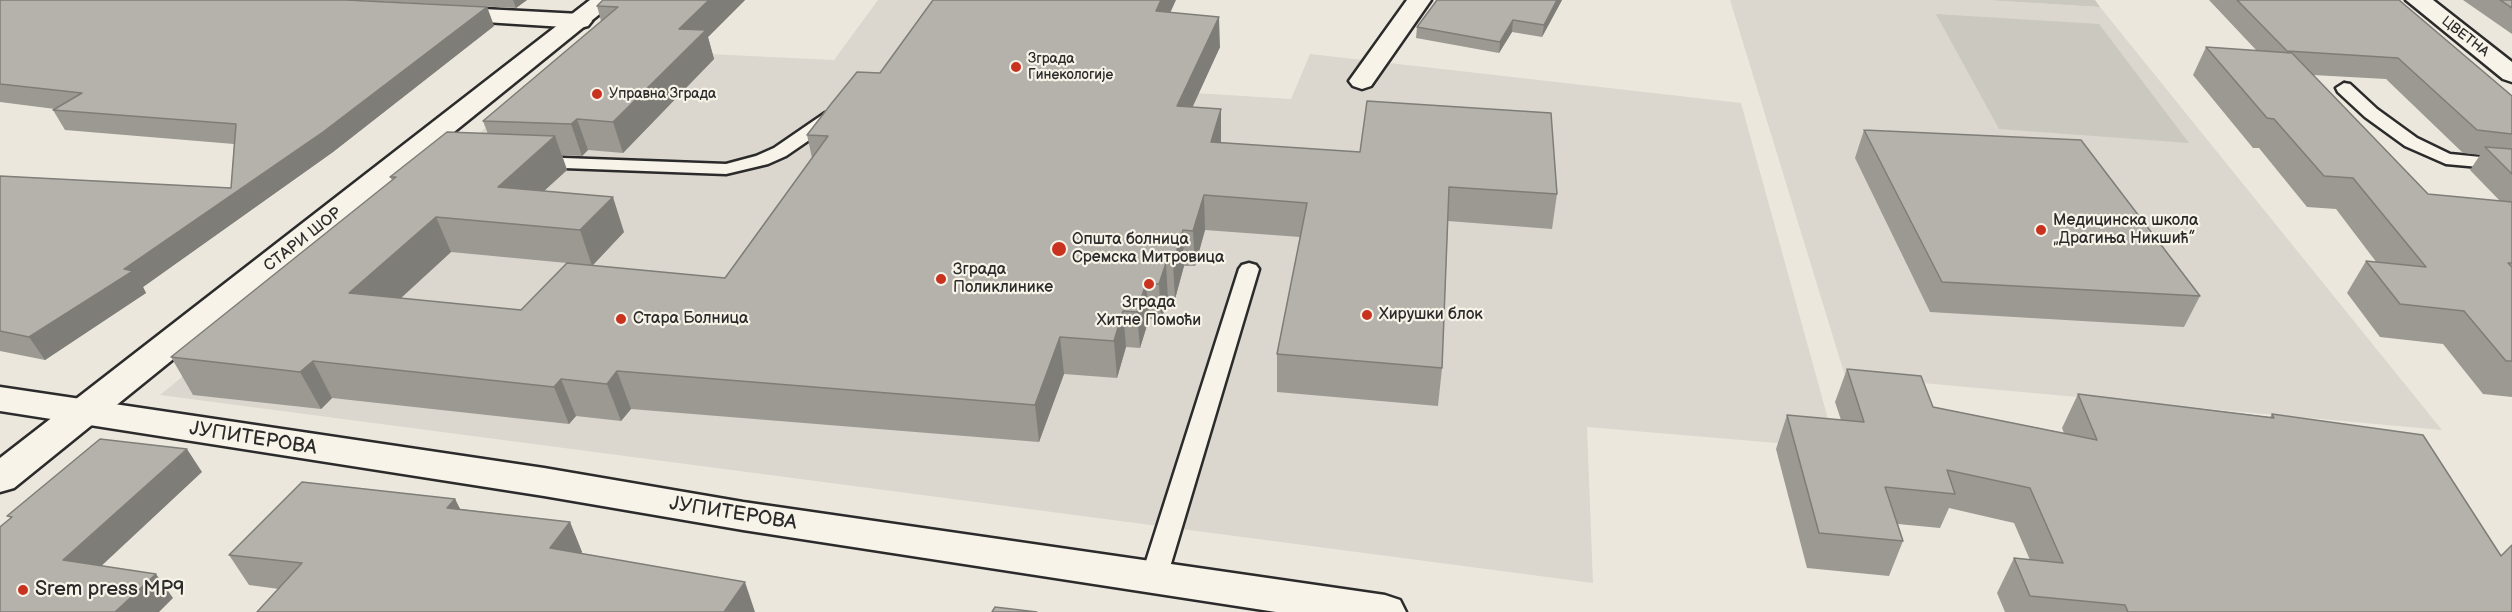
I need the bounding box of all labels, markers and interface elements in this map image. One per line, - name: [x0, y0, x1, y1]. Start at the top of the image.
- street label: ЦВЕТНА: [2438, 13, 2492, 61]
- place label: Зграда Гинекологије: [1028, 51, 1113, 84]
- marker: Зграда Гинекологије: [1009, 60, 1023, 74]
- place label: Управна Зграда: [609, 86, 716, 102]
- marker: Управна Зграда: [590, 87, 604, 101]
- street label: СТАРИ ШОР: [260, 204, 346, 276]
- place label: Медицинска школа „Драгиња Никшић”: [2053, 211, 2199, 249]
- marker: Медицинска школа „Драгиња Никшић”: [2034, 223, 2048, 237]
- place label: Општа болница Сремска Митровица: [1072, 230, 1224, 268]
- marker: Општа болница Сремска Митровица: [1050, 240, 1068, 258]
- place label: Зграда Поликлинике: [953, 260, 1053, 298]
- marker: Зграда Поликлинике: [934, 272, 948, 286]
- marker: Зграда Хитне Помоћи: [1142, 277, 1156, 291]
- place label: Зграда Хитне Помоћи: [1097, 293, 1201, 331]
- place label: Хирушки блок: [1379, 305, 1483, 325]
- marker: Хирушки блок: [1360, 308, 1374, 322]
- place label: Стара Болница: [633, 309, 748, 329]
- marker: Стара Болница: [614, 312, 628, 326]
- street label: ЈУПИТЕРОВА: [188, 417, 318, 461]
- street label: ЈУПИТЕРОВА: [668, 492, 798, 536]
- place label: Srem press MP9: [35, 578, 185, 602]
- marker: Srem press MP9: [16, 583, 30, 597]

